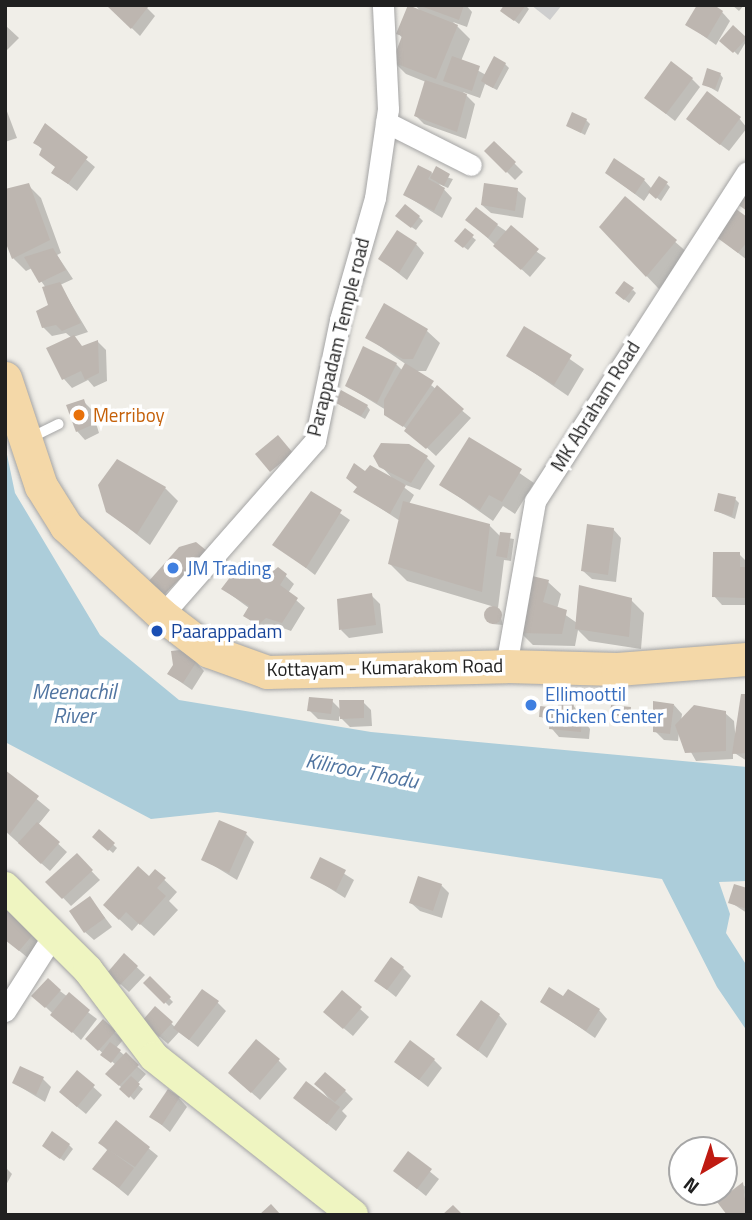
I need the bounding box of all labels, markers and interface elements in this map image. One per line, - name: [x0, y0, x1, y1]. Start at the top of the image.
- street label: Parappadam Temple road: [302, 235, 374, 439]
- street label: MK Abraham Road: [546, 337, 644, 475]
- place label: Merriboy: [93, 404, 165, 426]
- marker: Merriboy: [71, 407, 87, 423]
- place label: JM Trading: [187, 557, 271, 579]
- marker: JM Trading: [165, 560, 181, 576]
- place label: Paarappadam: [171, 620, 282, 642]
- marker: Paarappadam: [149, 623, 165, 639]
- street label: Kottayam - Kumarakom Road: [267, 654, 503, 680]
- water label: Meenachil River: [32, 678, 116, 728]
- place label: Ellimoottil Chicken Center: [545, 683, 664, 727]
- marker: Ellimoottil Chicken Center: [523, 697, 539, 713]
- water label: Kiliroor Thodu: [304, 747, 420, 793]
- north arrow: [668, 1136, 738, 1206]
- text: N: [676, 1171, 705, 1202]

